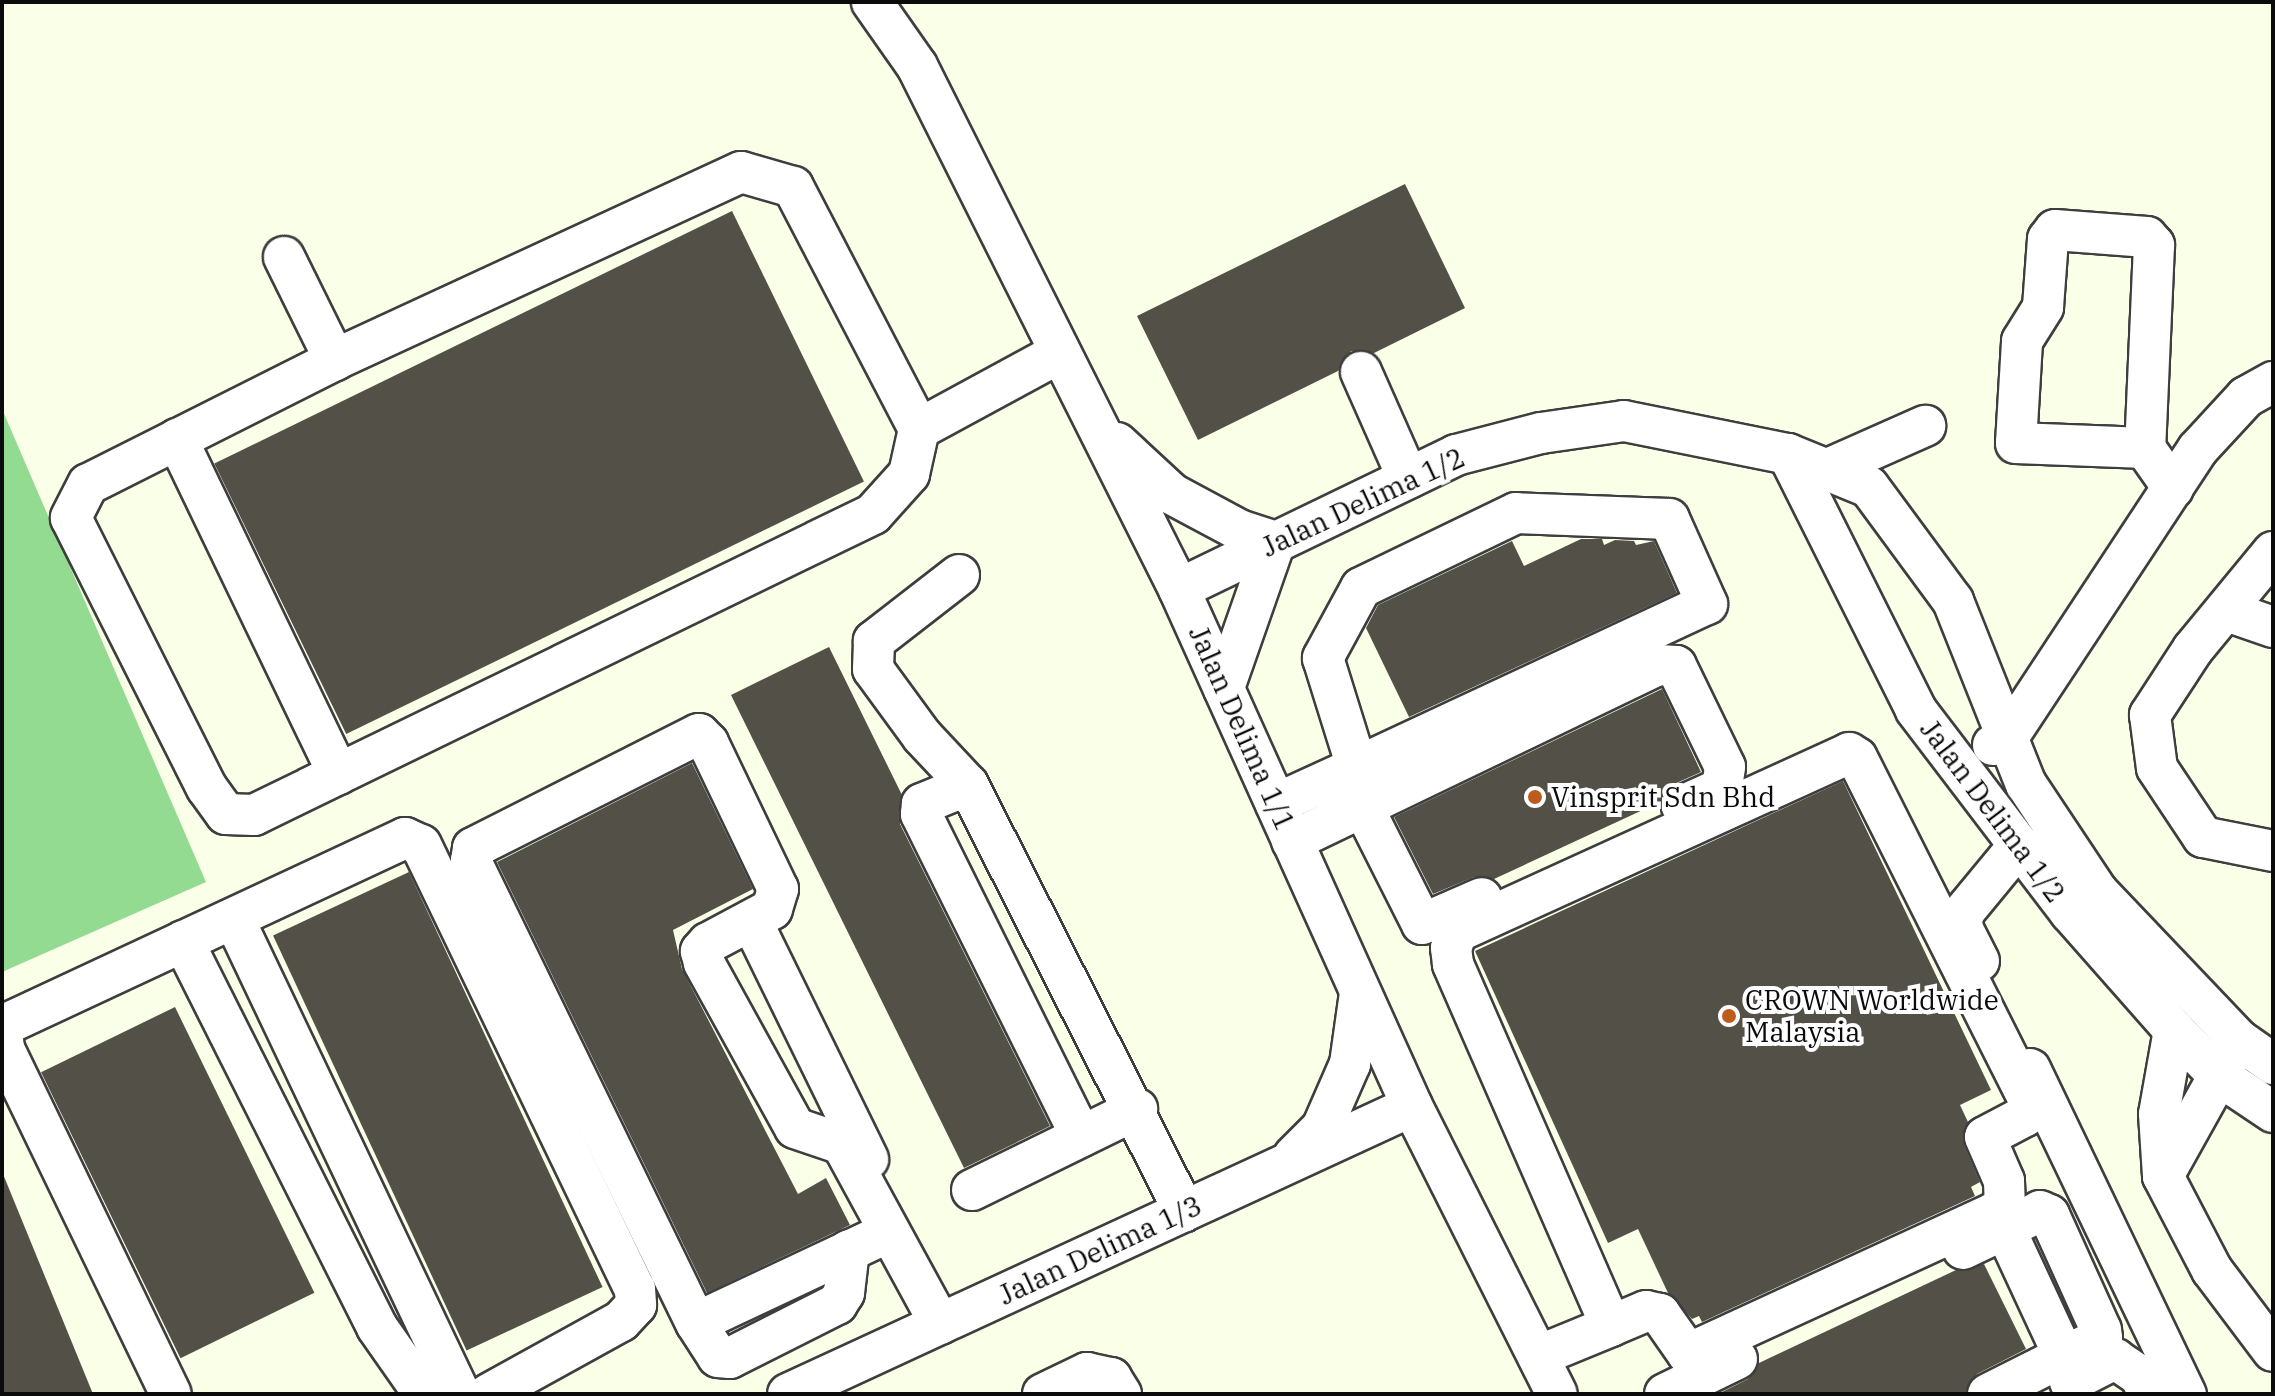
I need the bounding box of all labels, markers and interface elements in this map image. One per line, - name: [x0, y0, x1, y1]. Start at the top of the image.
- street label: Jalan Delima 1/2: [1256, 440, 1470, 564]
- street label: Jalan Delima 1/1: [1182, 621, 1302, 835]
- street label: Jalan Delima 1/2: [1913, 713, 2073, 909]
- place label: Vinsprit Sdn Bhd: [1551, 780, 1775, 814]
- marker: Vinsprit Sdn Bhd: [1526, 788, 1544, 806]
- place label: CROWN Worldwide Malaysia: [1745, 983, 1999, 1049]
- marker: CROWN Worldwide Malaysia: [1720, 1007, 1738, 1025]
- street label: Jalan Delima 1/3: [993, 1188, 1207, 1312]

